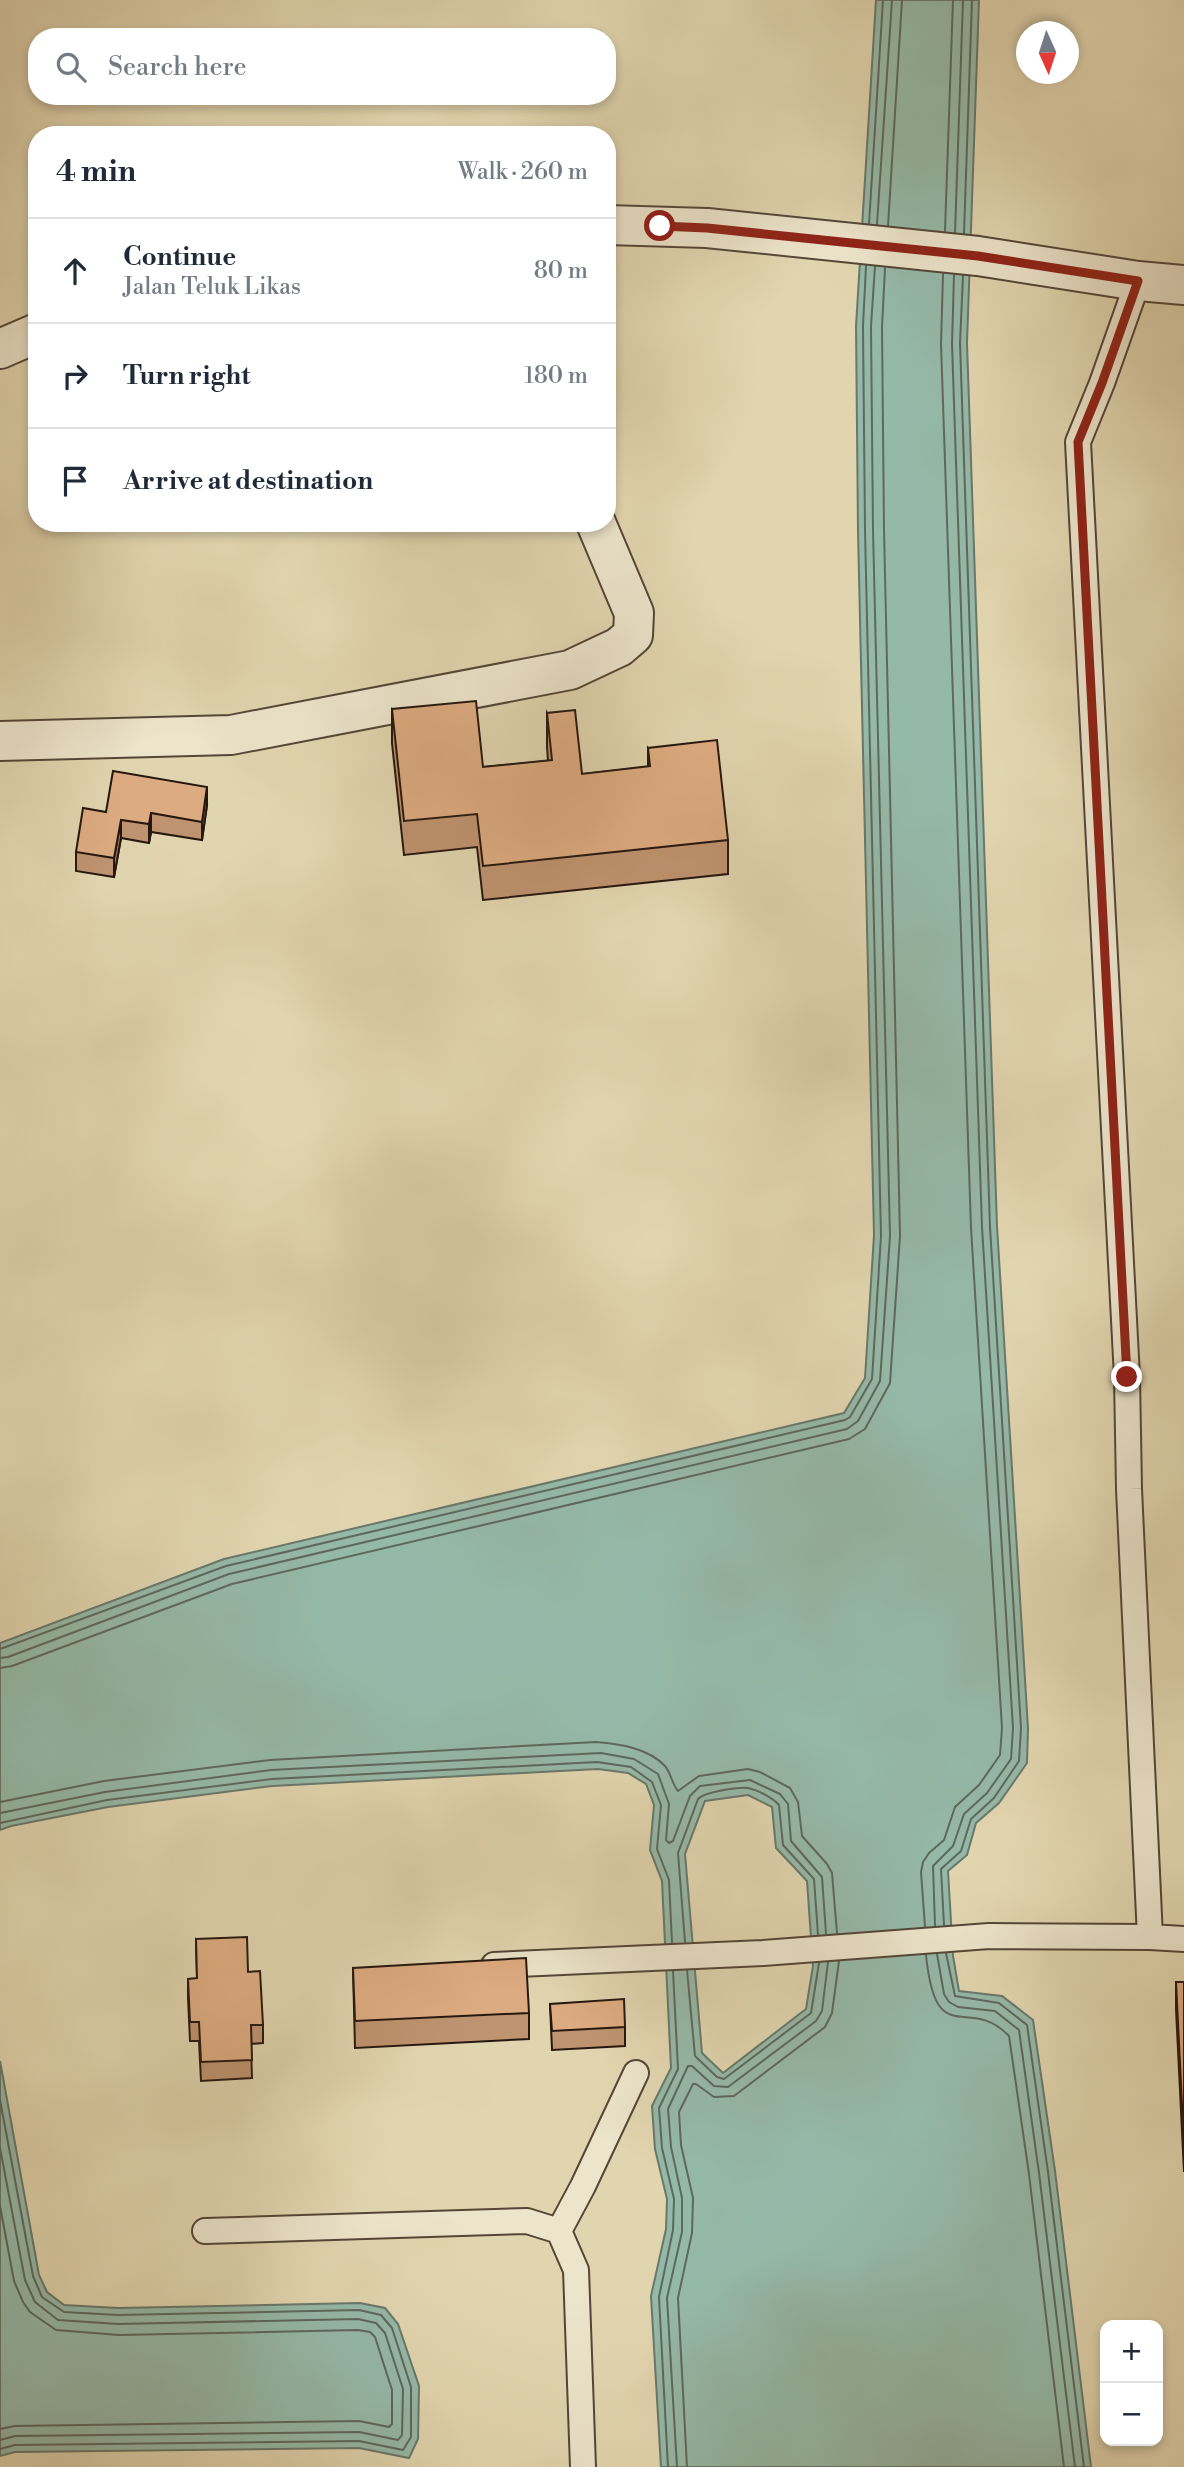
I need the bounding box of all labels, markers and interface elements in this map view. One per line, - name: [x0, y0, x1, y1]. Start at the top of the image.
- north arrow: [1016, 21, 1079, 84]
- search box: [28, 28, 616, 105]
- icon: search: [52, 48, 90, 86]
- text: Search here: [108, 51, 247, 83]
- text: 4 min: [56, 153, 136, 191]
- text: Walk · 260 m: [458, 158, 588, 186]
- route start: [644, 210, 675, 241]
- text: Continue: [123, 241, 236, 273]
- icon: ahead: [56, 252, 94, 290]
- text: 80 m: [534, 257, 588, 285]
- text: Jalan Teluk Likas: [123, 273, 301, 301]
- icon: right: [56, 357, 94, 395]
- text: Turn right: [123, 360, 251, 392]
- text: 180 m: [524, 362, 588, 390]
- icon: arrive: [56, 462, 94, 500]
- text: Arrive at destination: [123, 465, 373, 497]
- route end: [1111, 1361, 1142, 1392]
- map controls: [1100, 2320, 1163, 2446]
- button: +: [1100, 2320, 1163, 2383]
- button: −: [1100, 2383, 1163, 2446]

